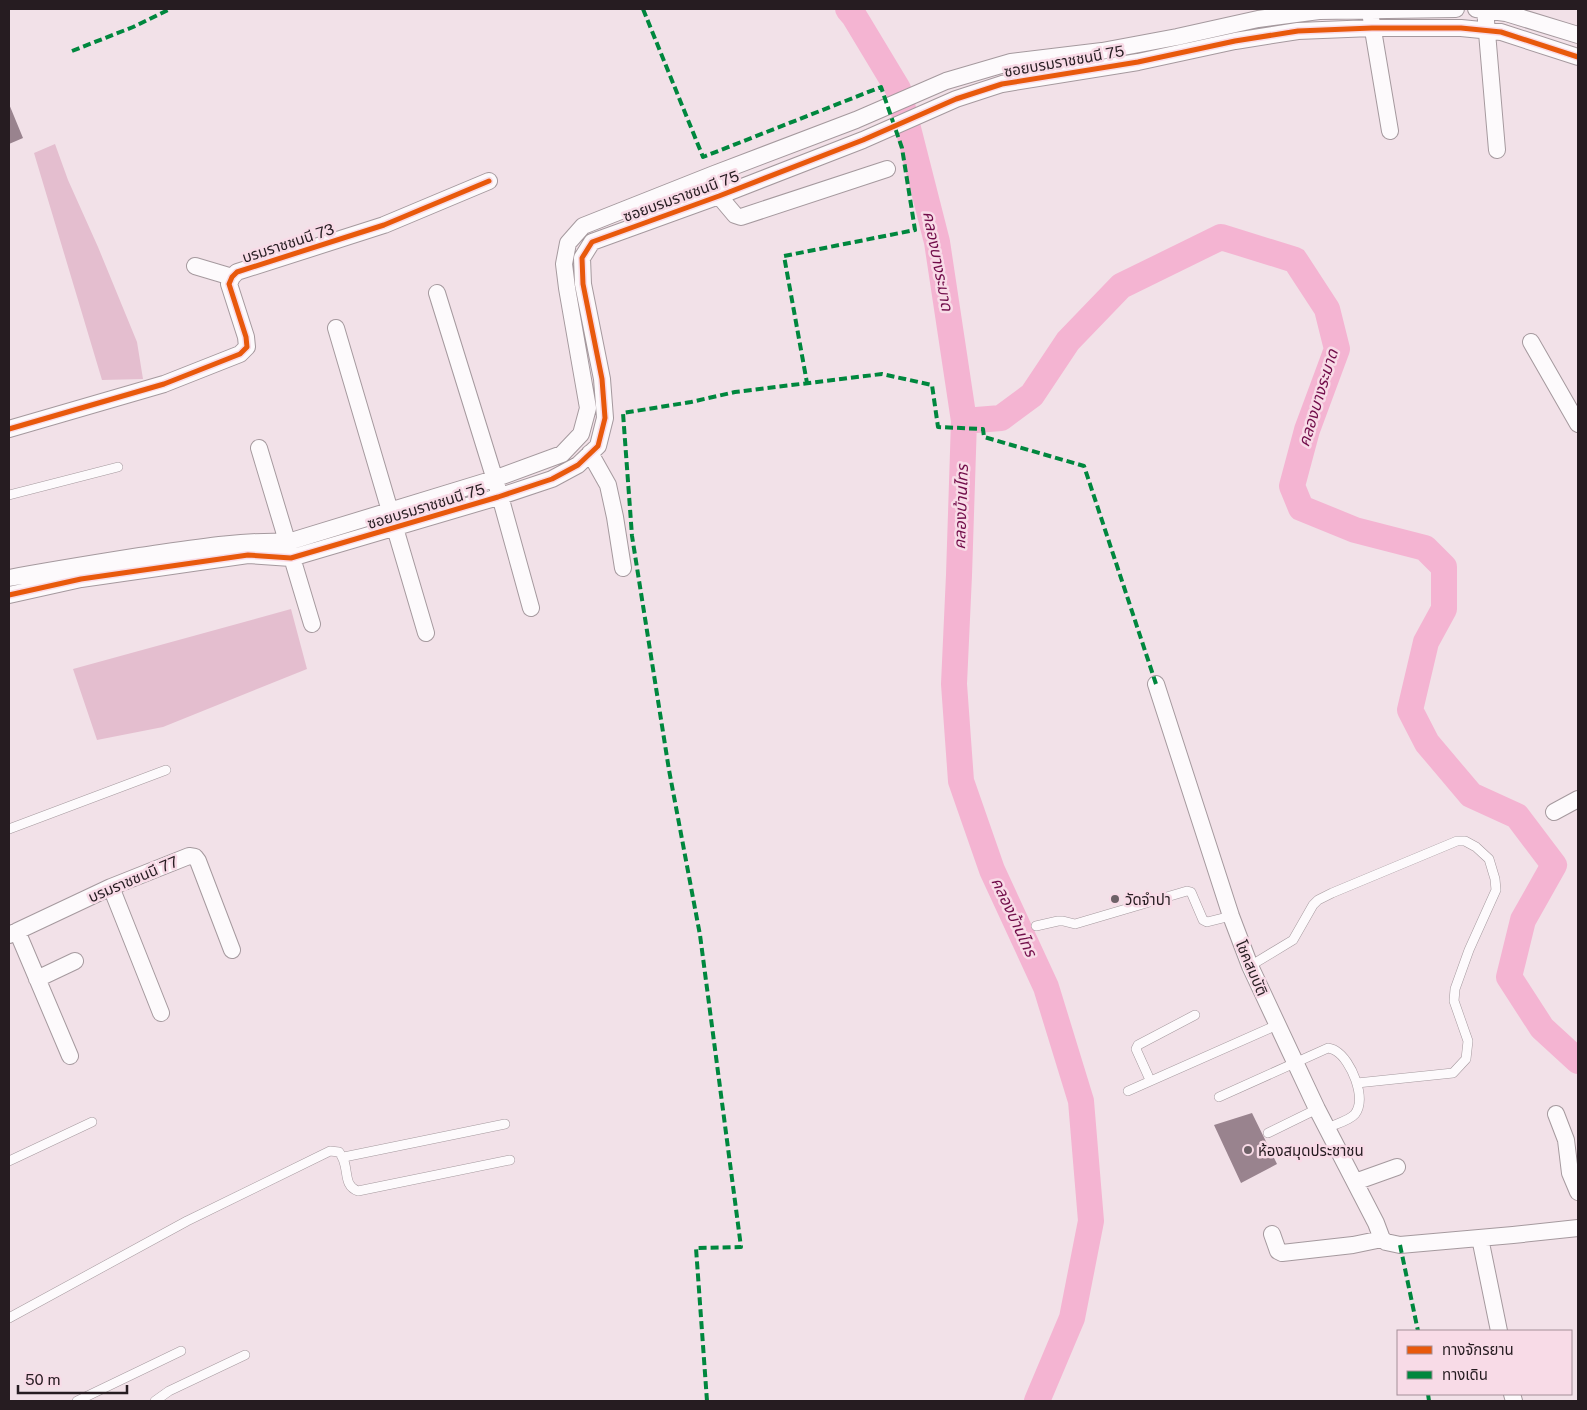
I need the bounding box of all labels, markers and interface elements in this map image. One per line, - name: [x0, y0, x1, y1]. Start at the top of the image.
- street label: ซอยบรมราชชนนี 75: [1002, 42, 1126, 80]
- street label: ซอยบรมราชชนนี 75: [621, 167, 741, 225]
- water label: คลองบางระมาด: [919, 210, 957, 313]
- street label: บรมราชชนนี 73: [240, 220, 336, 266]
- water label: คลองบางระมาด: [1294, 346, 1342, 449]
- water label: คลองบ้านไทร: [950, 463, 972, 550]
- street label: ซอยบรมราชชนนี 75: [365, 480, 487, 532]
- street label: บรมราชชนนี 77: [86, 852, 180, 906]
- water label: คลองบ้านไทร: [987, 874, 1041, 961]
- place label: วัดจำปา: [1125, 891, 1171, 908]
- marker: วัดจำปา: [1109, 893, 1121, 905]
- street label: โชคสมบัติ: [1233, 938, 1271, 998]
- place label: ห้องสมุดประชาชน: [1258, 1142, 1364, 1160]
- marker: ห้องสมุดประชาชน: [1242, 1144, 1254, 1156]
- legend: [1397, 1330, 1572, 1395]
- text: ทางจักรยาน: [1442, 1341, 1514, 1358]
- scale bar: [18, 1362, 126, 1394]
- text: ทางเดิน: [1442, 1366, 1488, 1383]
- text: 50 m: [25, 1371, 60, 1388]

